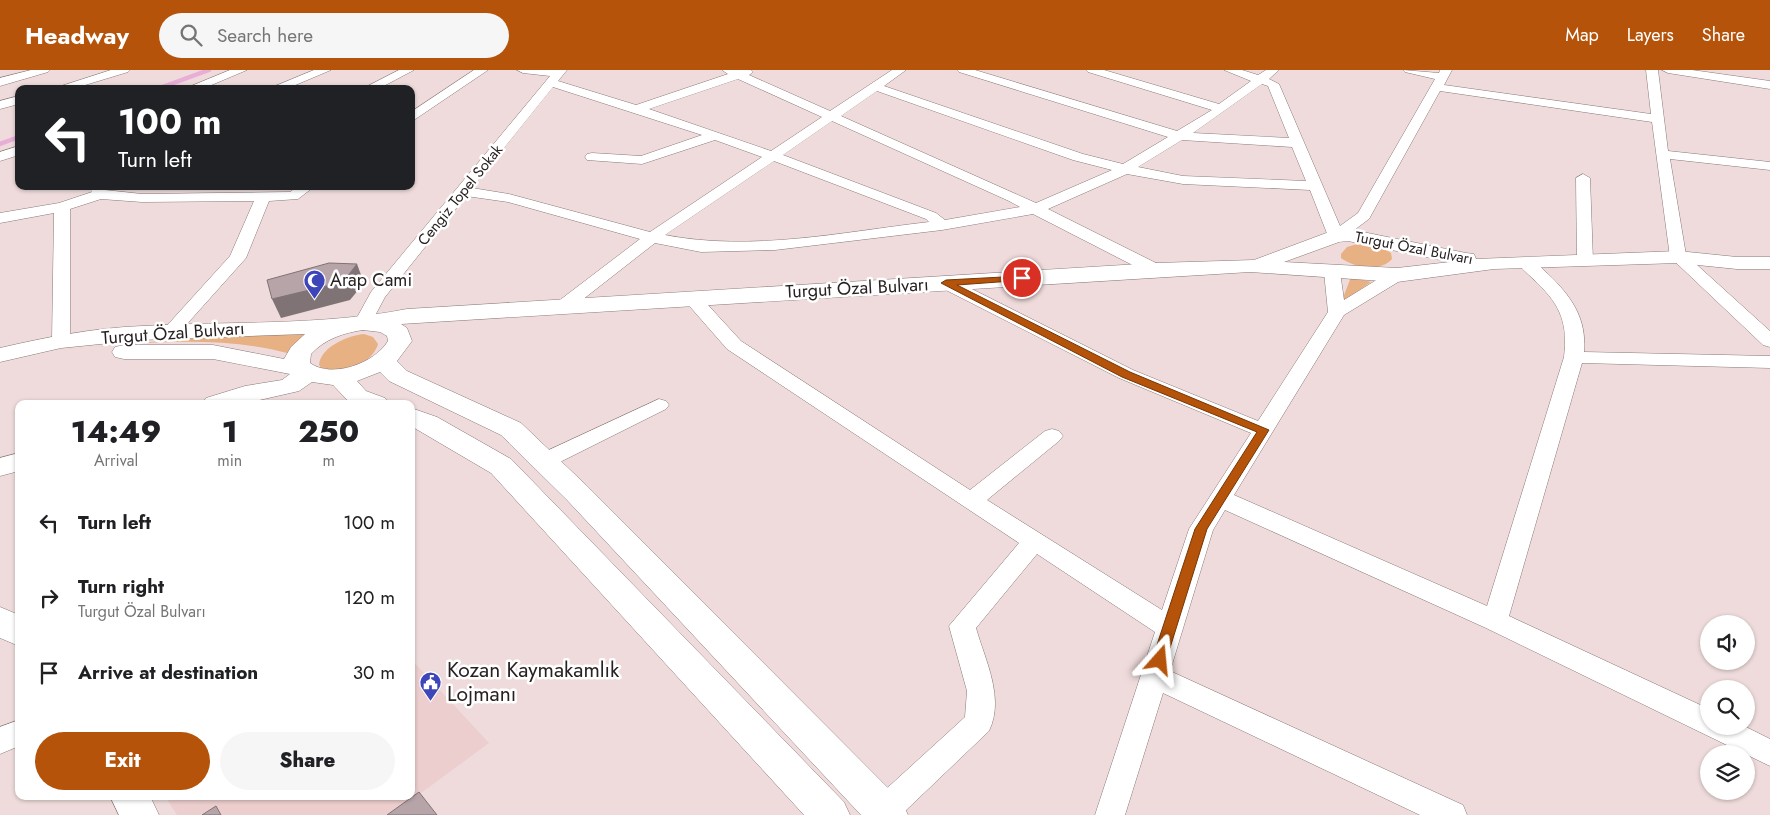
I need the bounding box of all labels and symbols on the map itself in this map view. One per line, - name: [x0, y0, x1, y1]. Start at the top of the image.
- street label: Cengiz Topel Sokak: [412, 139, 508, 250]
- street label: Turgut Özal Bulvarı: [1353, 226, 1475, 270]
- pin: [1001, 257, 1043, 299]
- place label: Arap Cami: [330, 267, 412, 293]
- mosque icon: Arap Cami: [302, 268, 326, 299]
- street label: Turgut Özal Bulvarı: [785, 271, 929, 305]
- street label: Turgut Özal Bulvarı: [101, 315, 245, 351]
- position arrow: [1133, 633, 1185, 685]
- place label: Kozan Kaymakamlık Lojmanı: [447, 655, 620, 709]
- public building icon: Kozan Kaymakamlık Lojmanı: [419, 670, 443, 701]

